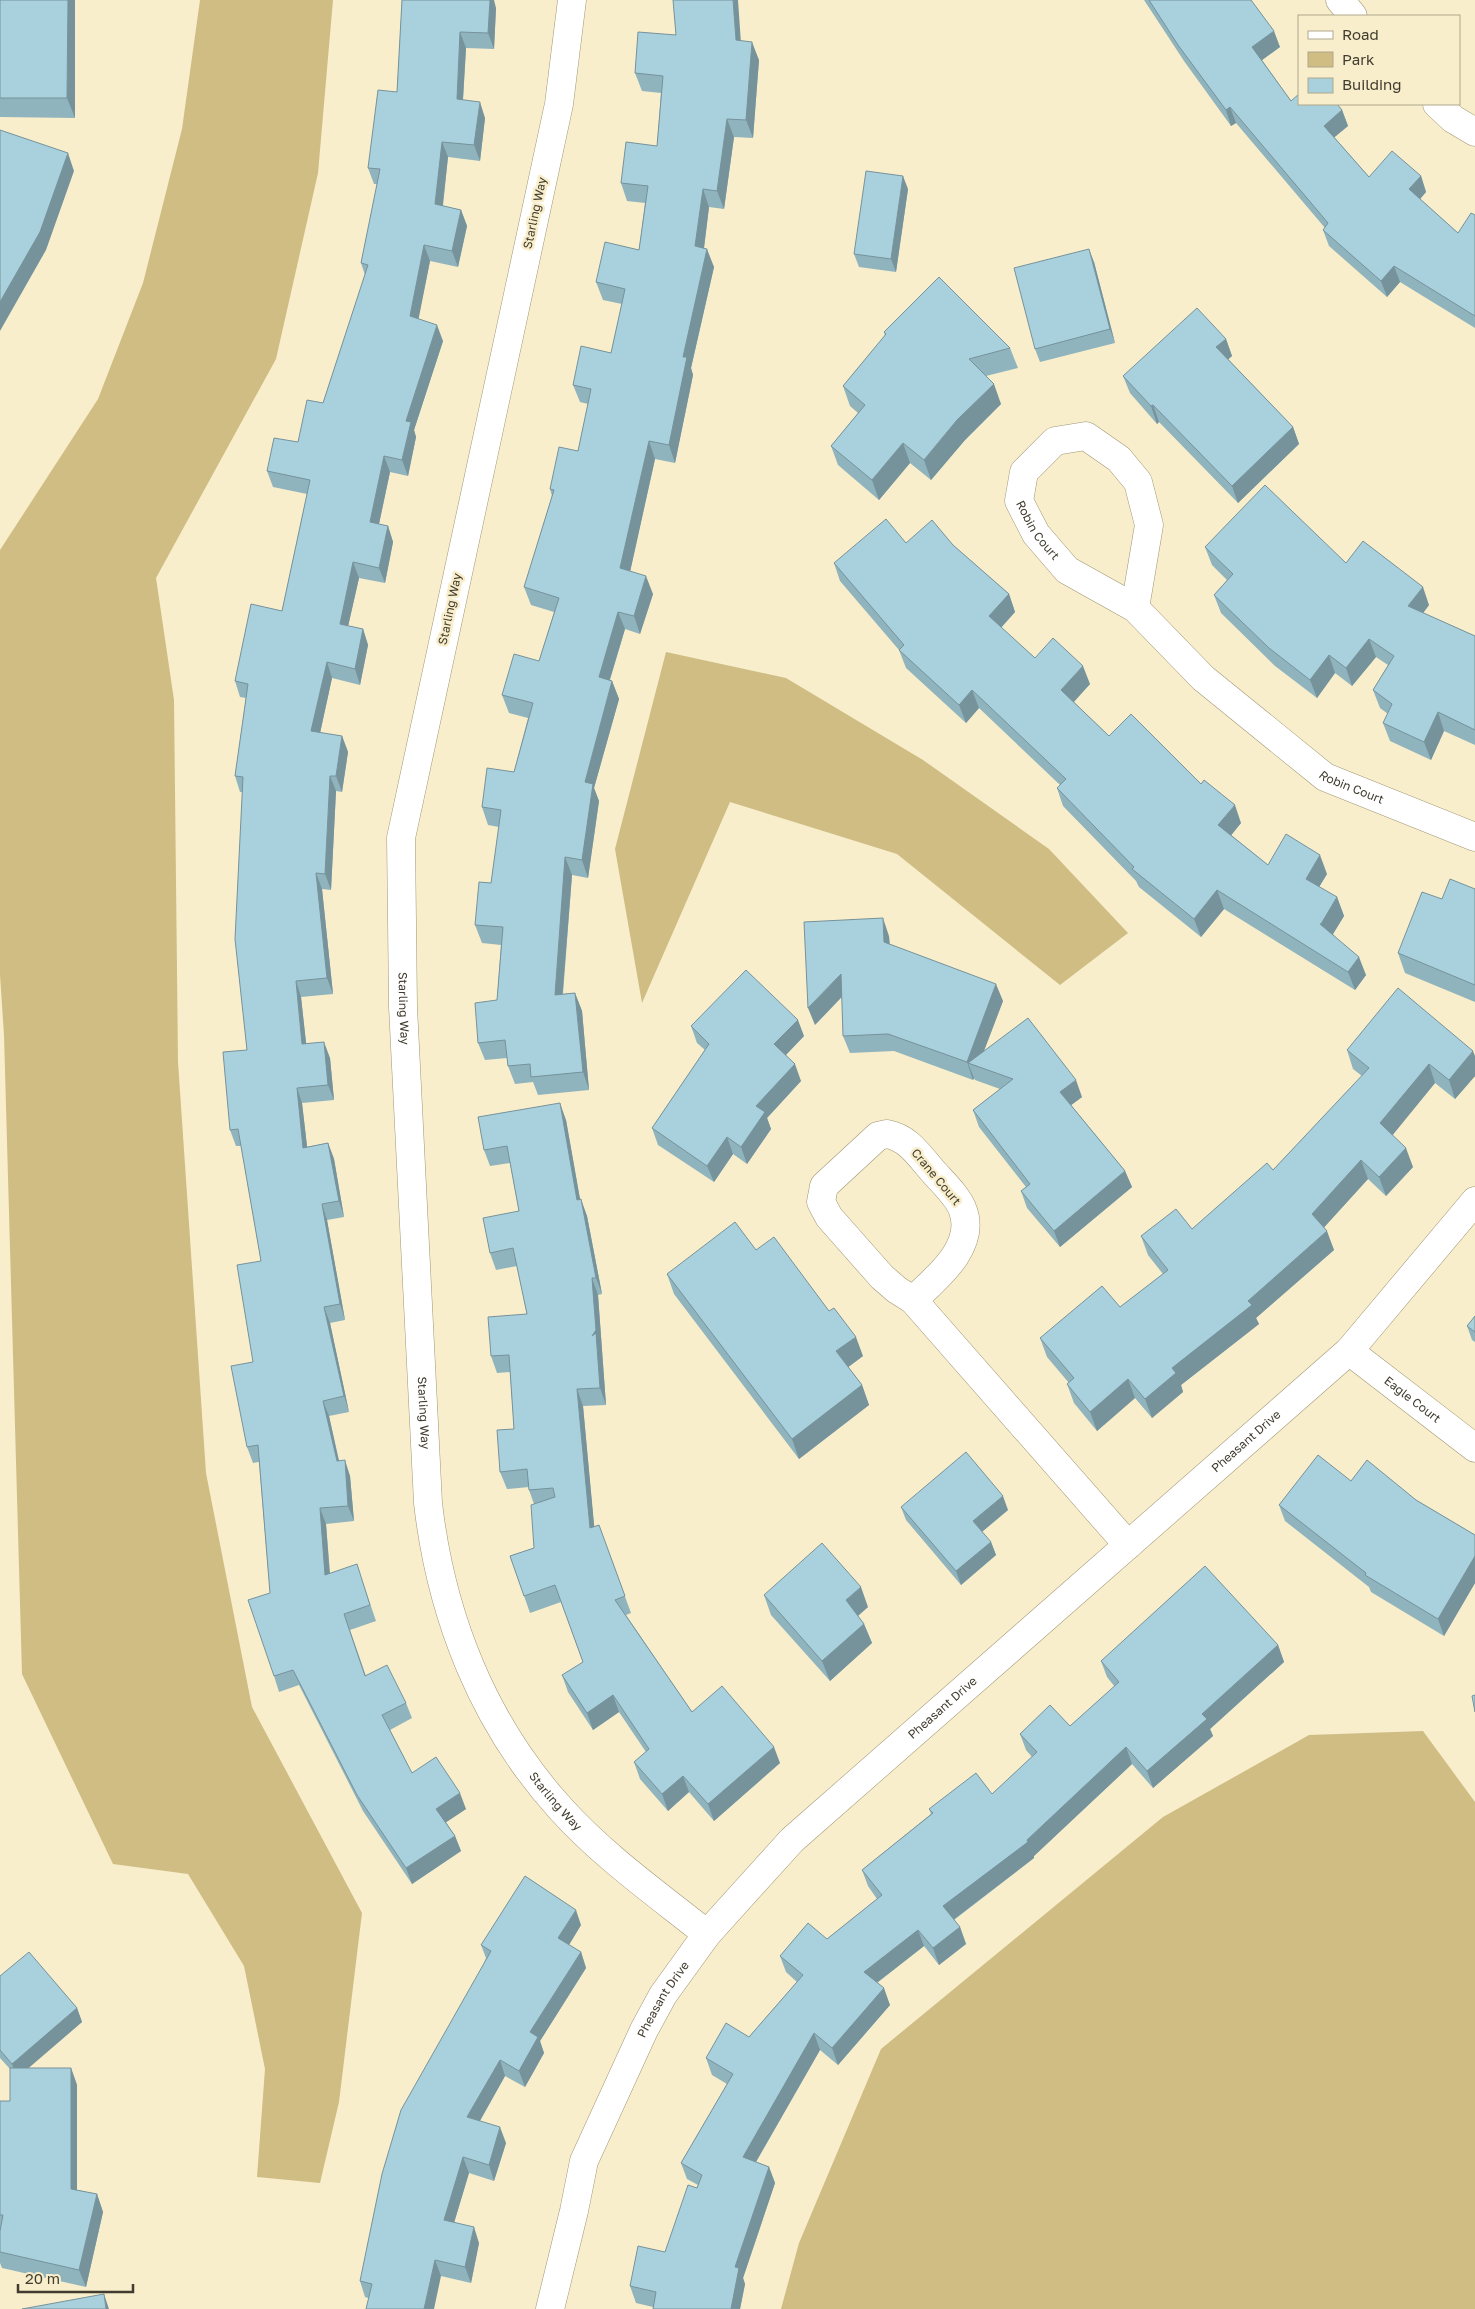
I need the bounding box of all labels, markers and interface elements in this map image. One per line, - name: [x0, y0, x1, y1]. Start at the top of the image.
- legend: [1298, 15, 1460, 105]
- text: Road: [1342, 25, 1379, 43]
- text: Park: [1342, 50, 1375, 68]
- text: Building: [1342, 75, 1402, 93]
- street label: Starling Way: [520, 175, 549, 250]
- street label: Robin Court: [1013, 498, 1063, 563]
- street label: Starling Way: [435, 571, 464, 646]
- street label: Robin Court: [1316, 767, 1386, 807]
- street label: Starling Way: [396, 972, 413, 1045]
- street label: Crane Court: [908, 1145, 964, 1208]
- street label: Eagle Court: [1381, 1373, 1444, 1426]
- street label: Starling Way: [415, 1376, 433, 1450]
- street label: Pheasant Drive: [1208, 1407, 1283, 1475]
- street label: Pheasant Drive: [905, 1673, 980, 1742]
- street label: Starling Way: [526, 1769, 585, 1834]
- street label: Pheasant Drive: [634, 1958, 692, 2040]
- scale bar: [18, 2262, 132, 2294]
- text: 20 m: [25, 2269, 60, 2287]

